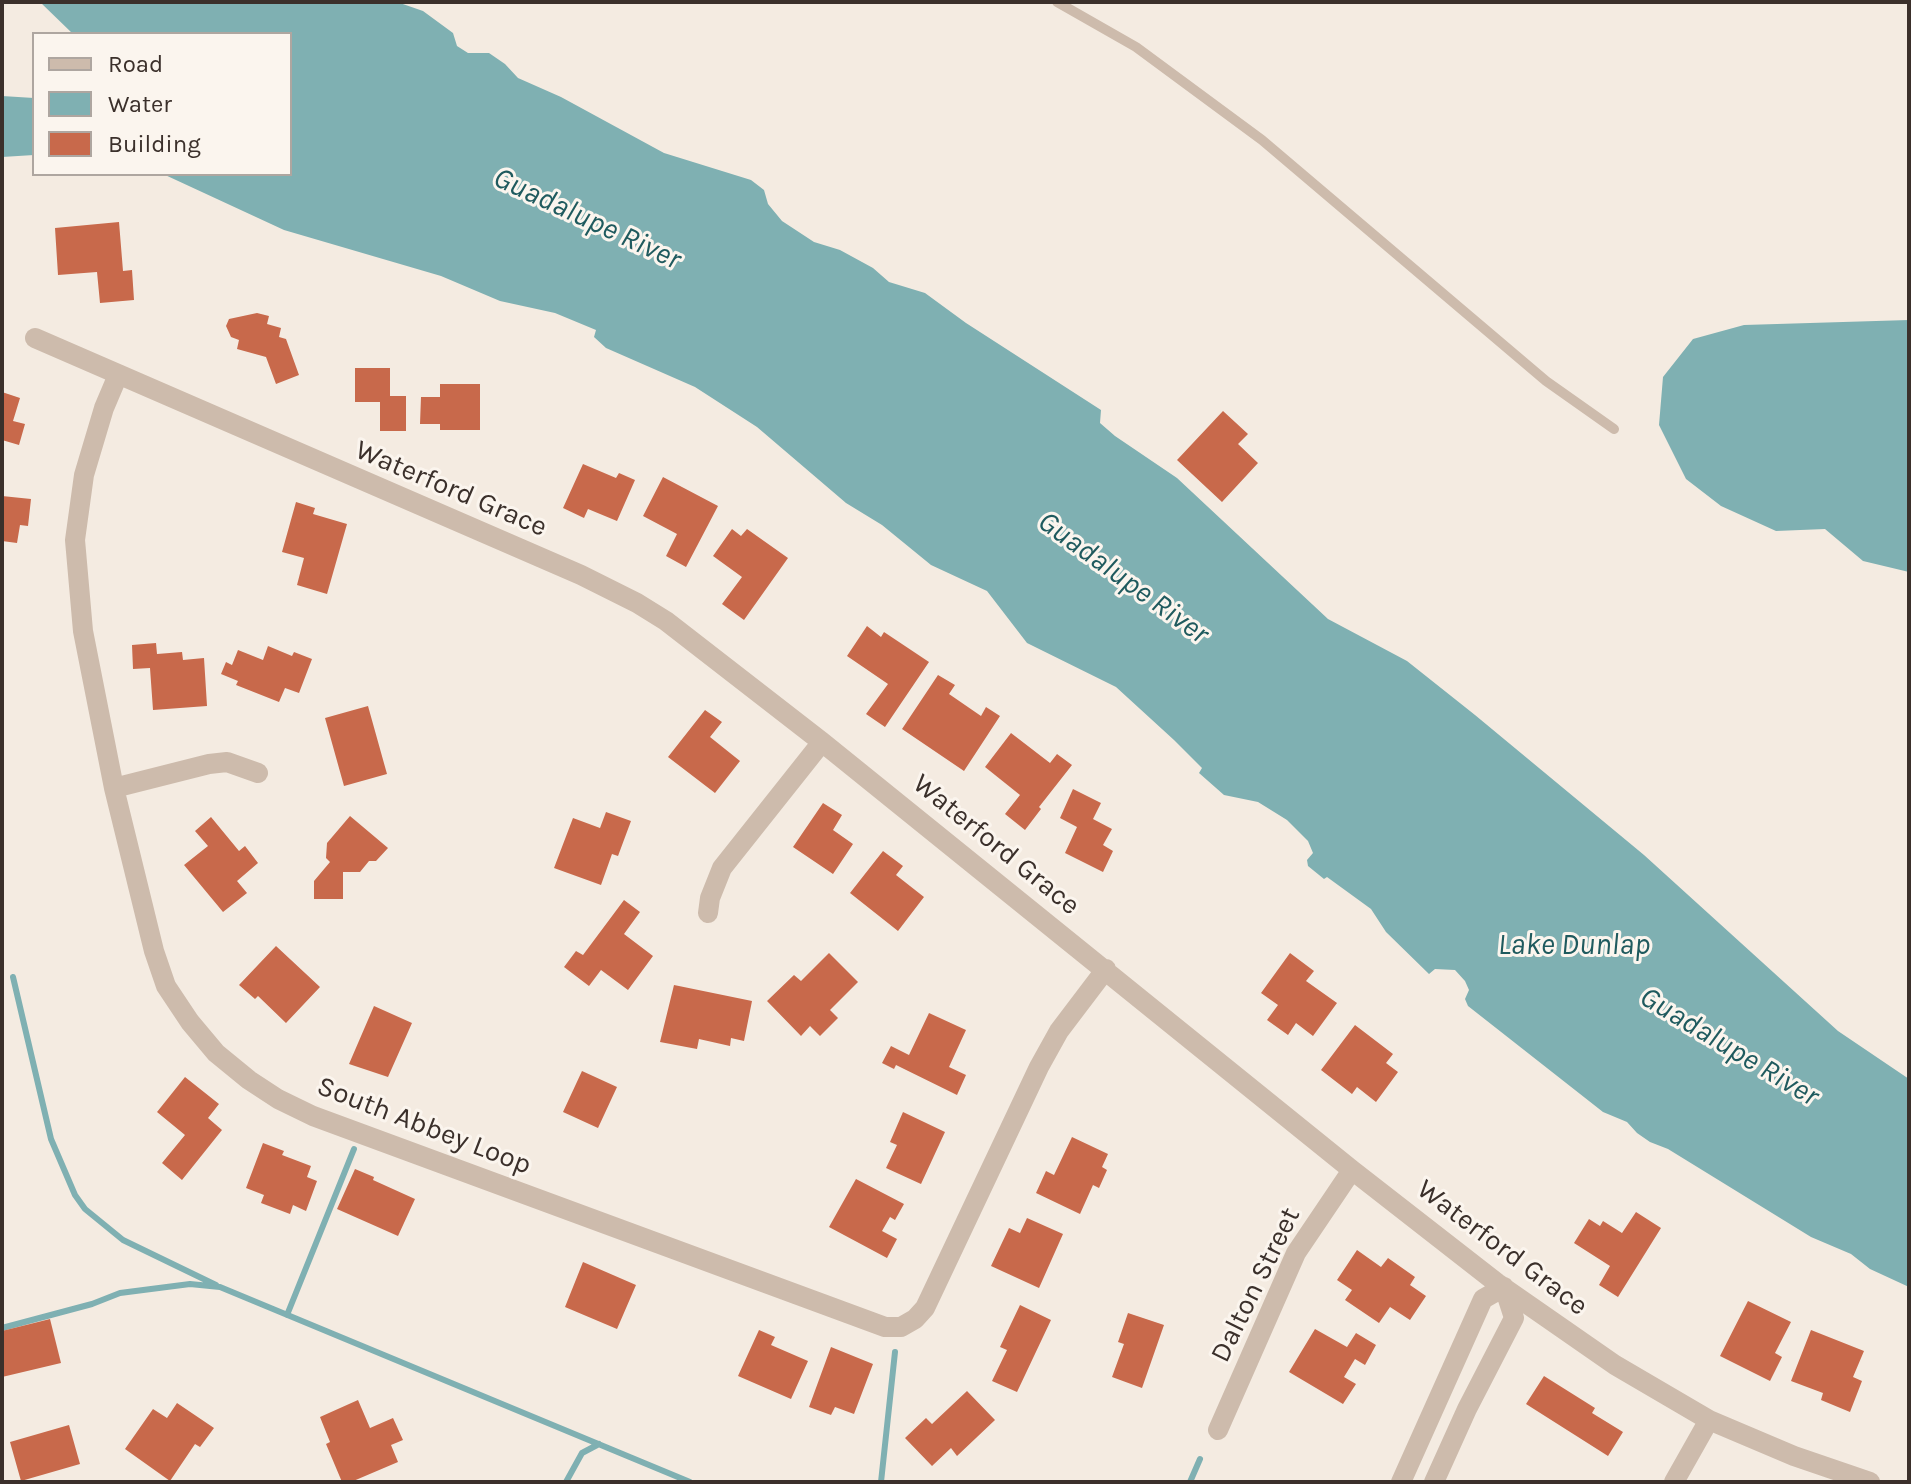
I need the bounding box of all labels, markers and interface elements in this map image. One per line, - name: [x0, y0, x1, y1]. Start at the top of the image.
- legend: [32, 32, 292, 176]
- text: Road: [108, 50, 163, 78]
- text: Water: [108, 90, 172, 118]
- text: Building: [108, 130, 201, 158]
- water label: Guadalupe River: [488, 160, 686, 278]
- street label: Waterford Grace: [350, 433, 552, 545]
- water label: Guadalupe River: [1030, 504, 1216, 652]
- street label: Waterford Grace: [906, 767, 1086, 923]
- water label: Lake Dunlap: [1498, 927, 1650, 963]
- water label: Guadalupe River: [1633, 979, 1825, 1115]
- street label: South Abbey Loop: [312, 1070, 536, 1182]
- street label: Waterford Grace: [1410, 1173, 1594, 1323]
- street label: Dalton Street: [1204, 1202, 1308, 1368]

